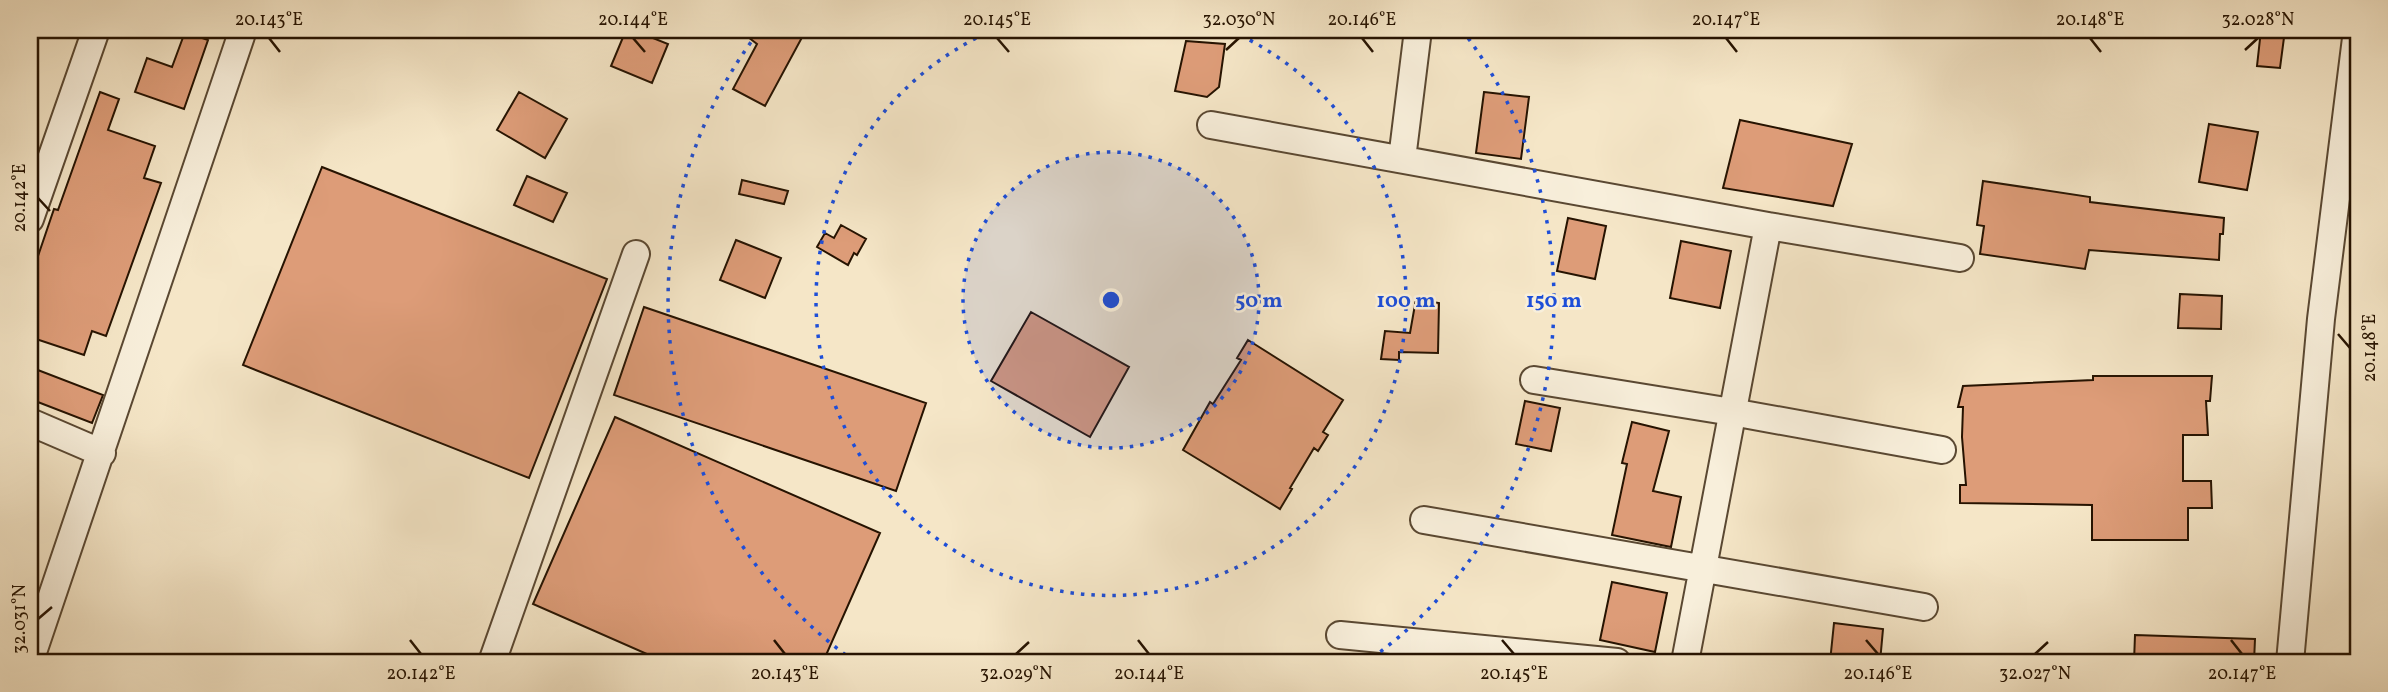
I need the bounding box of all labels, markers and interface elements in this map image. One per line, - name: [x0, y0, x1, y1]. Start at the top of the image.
- text: 20.143°E: [235, 8, 303, 33]
- text: 20.144°E: [598, 8, 668, 33]
- text: 20.145°E: [963, 8, 1031, 33]
- text: 32.030°N: [1203, 8, 1275, 33]
- text: 20.146°E: [1328, 8, 1397, 33]
- text: 20.147°E: [1692, 8, 1760, 33]
- text: 20.148°E: [2056, 8, 2124, 33]
- text: 32.028°N: [2222, 8, 2294, 33]
- text: 20.142°E: [8, 163, 33, 233]
- text: 50 m: [1235, 287, 1283, 316]
- text: 100 m: [1376, 287, 1436, 316]
- text: 150 m: [1526, 287, 1582, 316]
- centre of rings: [1099, 288, 1123, 312]
- text: 20.148°E: [2358, 314, 2383, 382]
- text: 32.031°N: [8, 584, 33, 654]
- text: 20.142°E: [386, 662, 456, 687]
- text: 20.143°E: [751, 662, 819, 687]
- text: 32.029°N: [980, 662, 1052, 687]
- text: 20.144°E: [1114, 662, 1184, 687]
- text: 20.145°E: [1480, 662, 1548, 687]
- text: 20.146°E: [1844, 662, 1913, 687]
- text: 32.027°N: [1999, 662, 2071, 687]
- text: 20.147°E: [2208, 662, 2276, 687]

